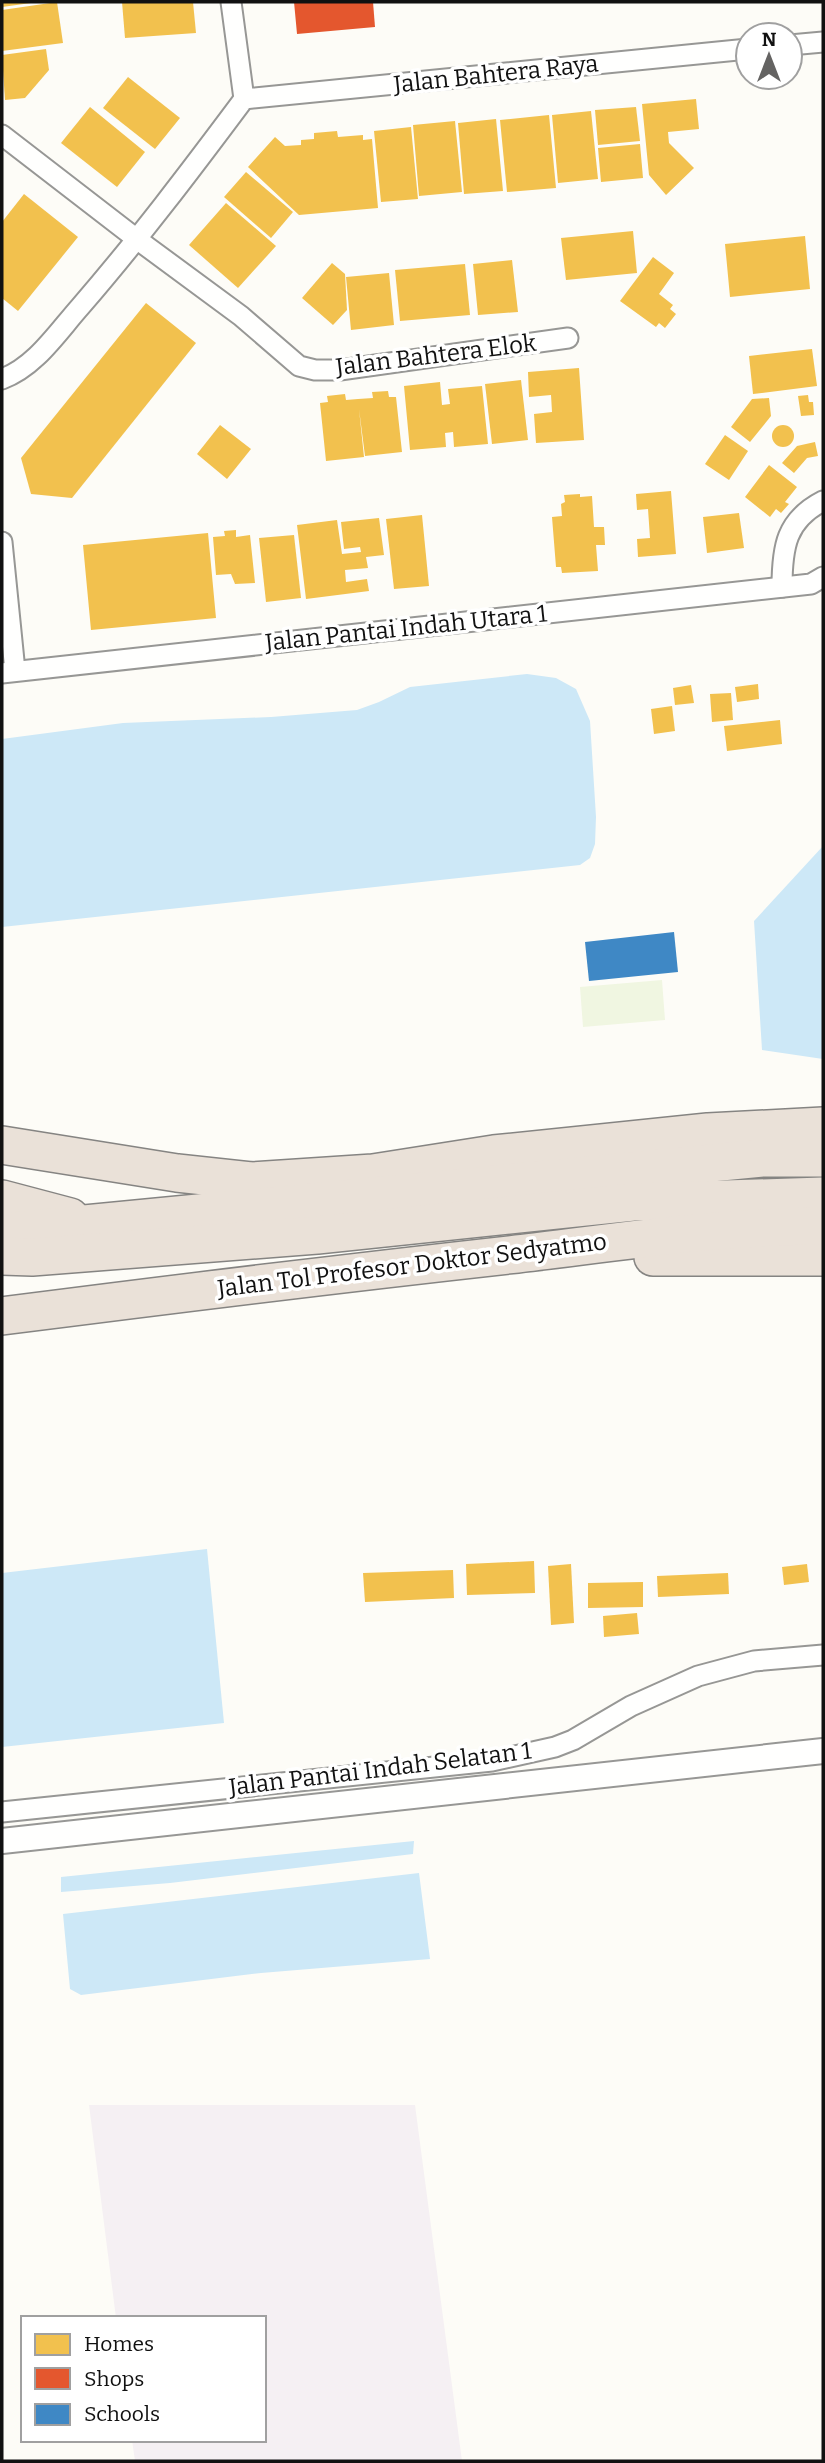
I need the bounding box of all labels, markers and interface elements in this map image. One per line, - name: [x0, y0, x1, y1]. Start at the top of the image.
- north arrow: [734, 21, 804, 91]
- text: N: [762, 28, 777, 51]
- street label: Jalan Bahtera Raya: [391, 49, 600, 99]
- street label: Jalan Bahtera Elok: [333, 329, 538, 381]
- street label: Jalan Pantai Indah Utara 1: [263, 599, 548, 657]
- street label: Jalan Tol Profesor Doktor Sedyatmo: [215, 1227, 608, 1303]
- street label: Jalan Pantai Indah Selatan 1: [226, 1737, 533, 1802]
- legend: [21, 2316, 266, 2442]
- text: Homes: [84, 2331, 154, 2357]
- text: Shops: [84, 2366, 144, 2392]
- text: Schools: [84, 2401, 160, 2427]

